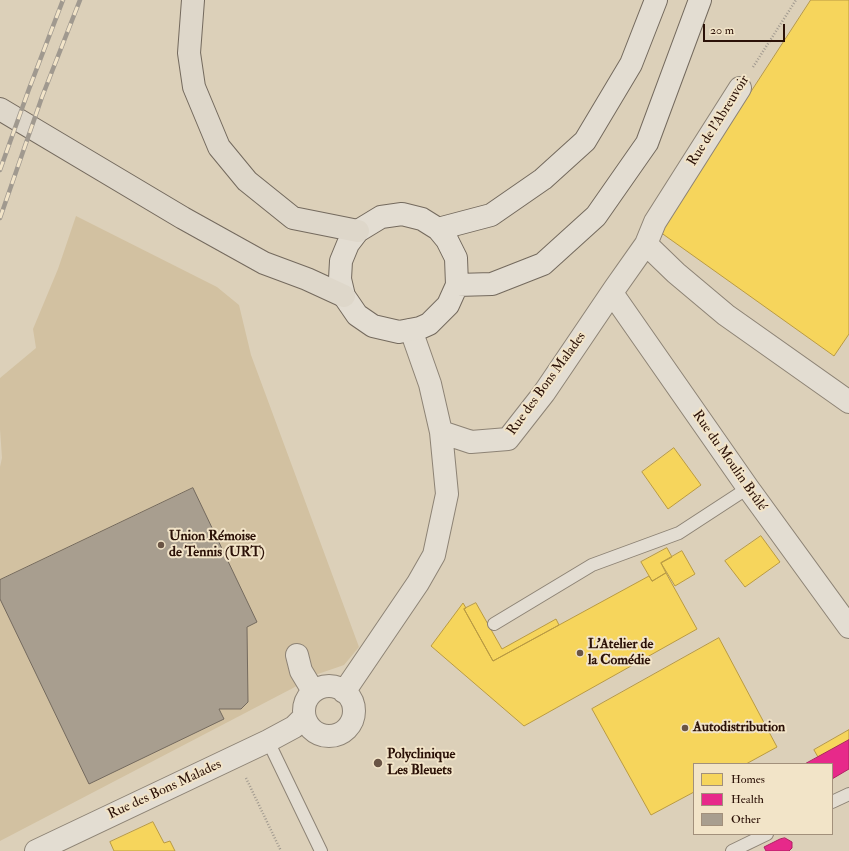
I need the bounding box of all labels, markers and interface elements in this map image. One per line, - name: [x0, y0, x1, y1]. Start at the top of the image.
- scale bar: [705, 16, 787, 42]
- text: 20 m: [710, 23, 734, 38]
- street label: Rue de l'Abreuvoir: [684, 73, 754, 169]
- street label: Rue des Bons Malades: [504, 329, 590, 439]
- street label: Rue du Moulin Brûlé: [688, 408, 770, 514]
- place label: Union Rémoise de Tennis (URT): [169, 529, 265, 562]
- marker: Union Rémoise de Tennis (URT): [156, 540, 166, 550]
- place label: L'Atelier de la Comédie: [588, 637, 653, 670]
- marker: L'Atelier de la Comédie: [575, 648, 585, 658]
- place label: Autodistribution: [693, 720, 785, 736]
- marker: Autodistribution: [680, 723, 690, 733]
- place label: Polyclinique Les Bleuets: [387, 747, 455, 780]
- street label: Rue des Bons Malades: [106, 756, 224, 824]
- marker: Polyclinique Les Bleuets: [372, 757, 384, 769]
- legend: [693, 763, 833, 835]
- text: Homes: [731, 772, 765, 787]
- text: Health: [731, 792, 764, 807]
- text: Other: [731, 812, 760, 827]

